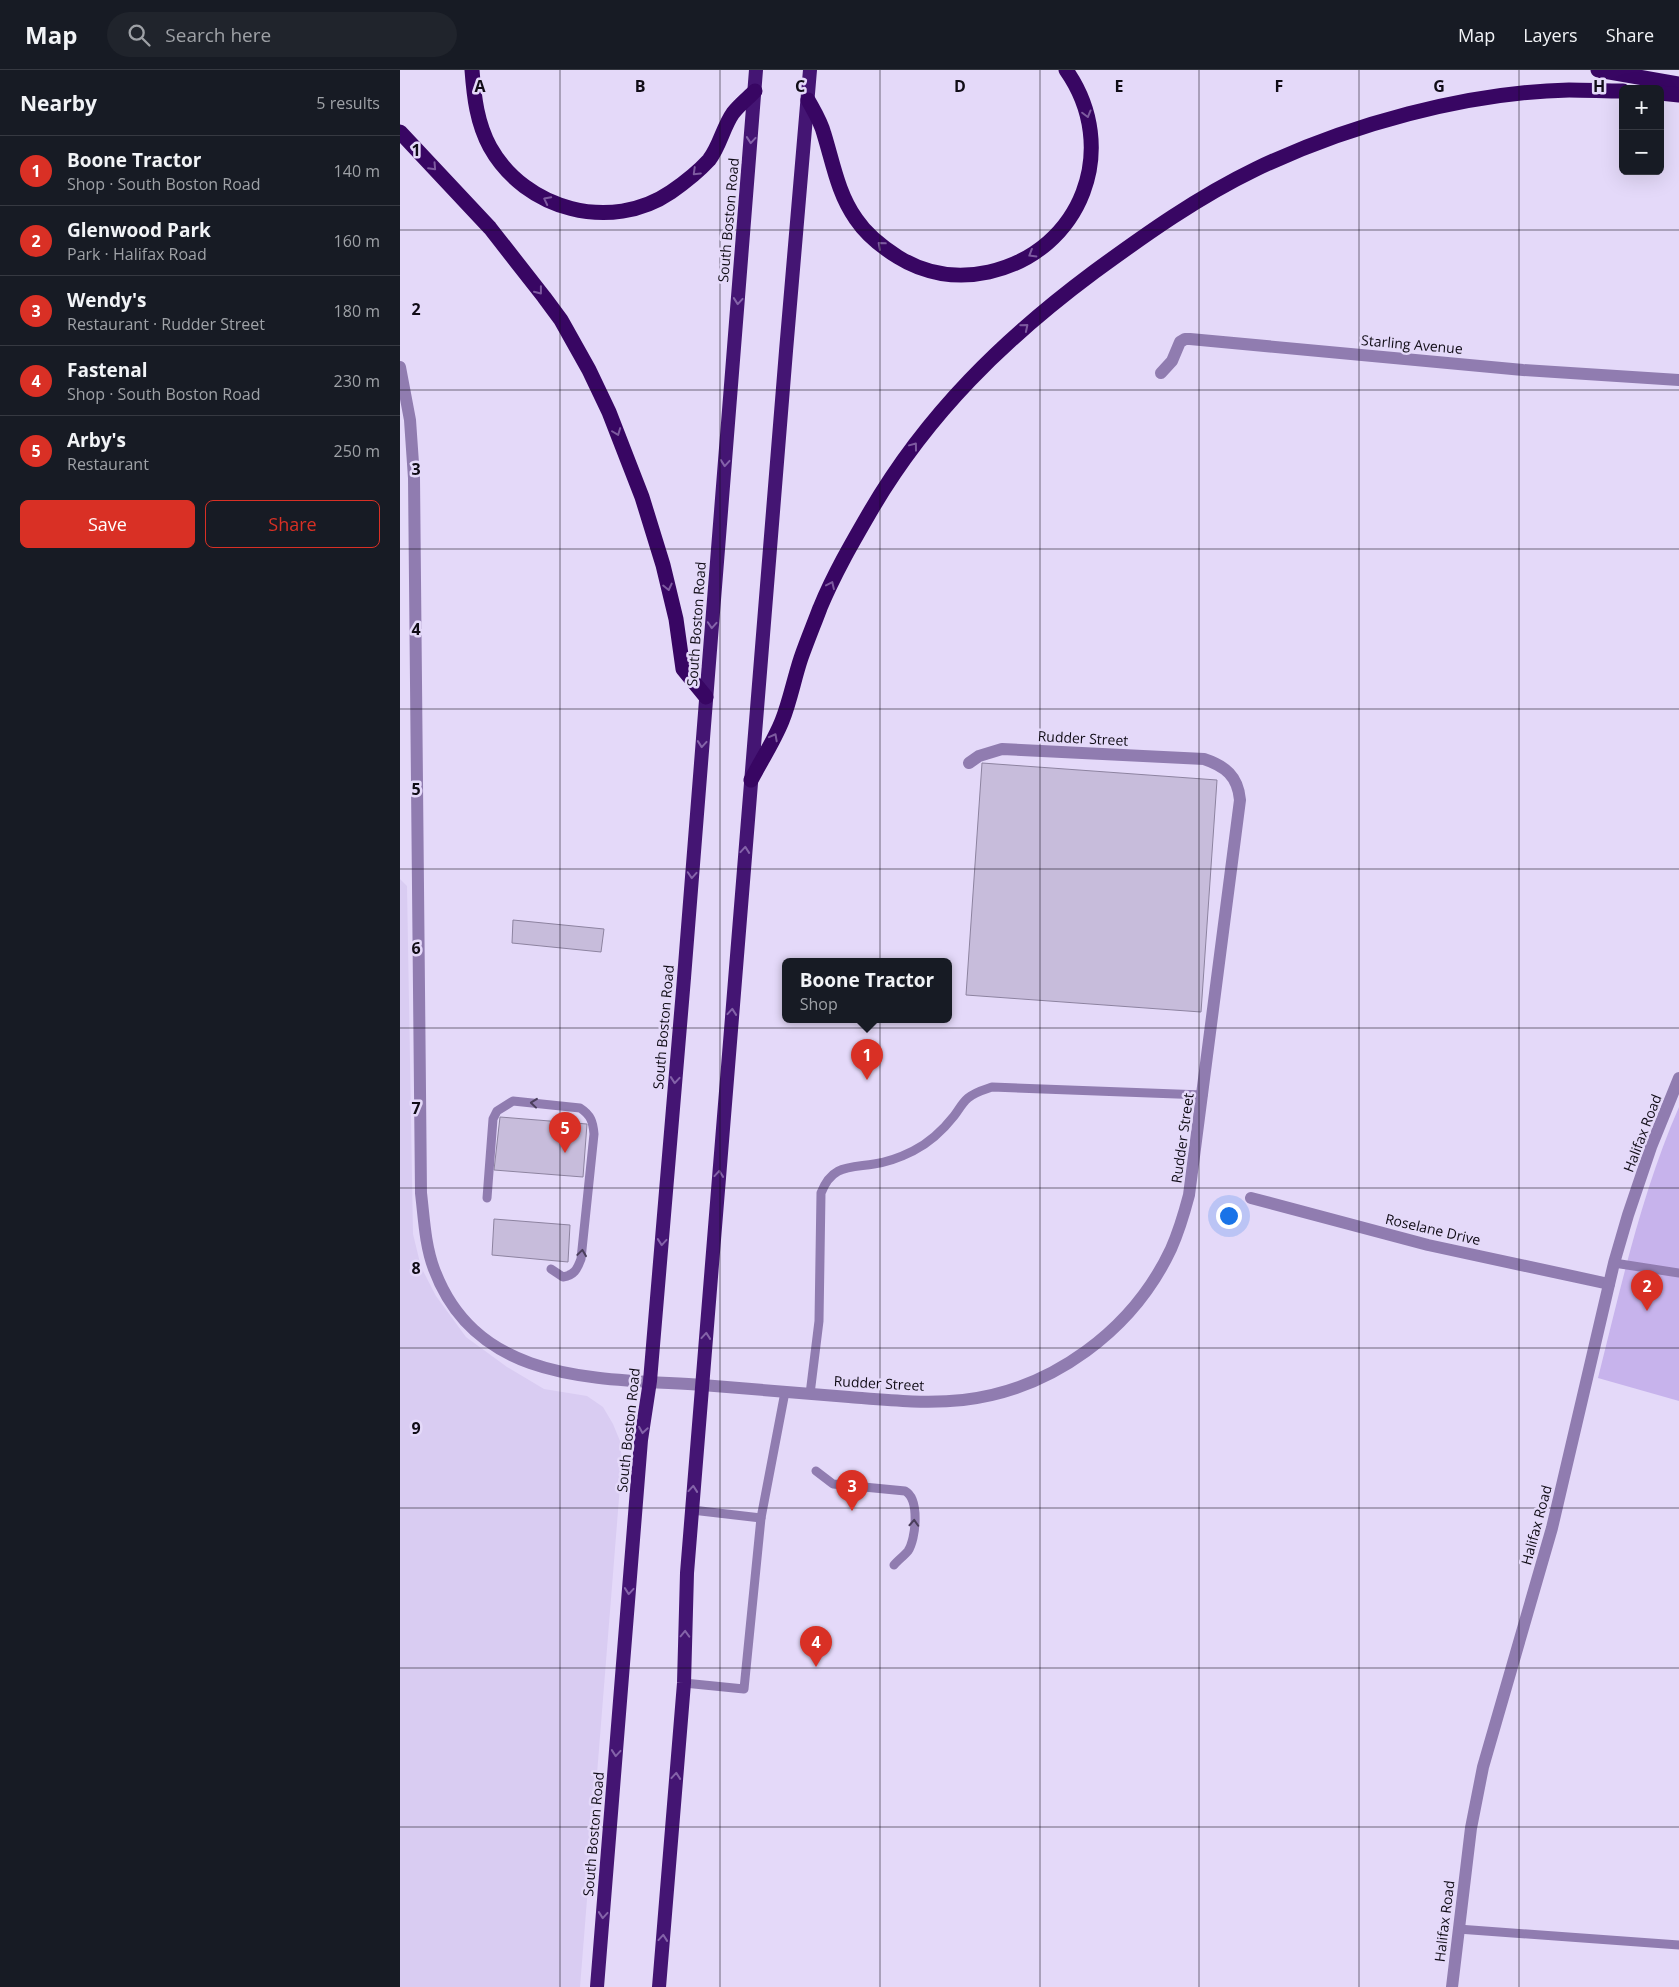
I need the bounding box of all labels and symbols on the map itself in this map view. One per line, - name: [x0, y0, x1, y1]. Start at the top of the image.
- text: A: [474, 75, 486, 97]
- text: B: [635, 75, 645, 97]
- text: C: [795, 75, 805, 97]
- text: D: [954, 75, 966, 97]
- text: E: [1115, 75, 1124, 97]
- text: F: [1275, 75, 1283, 97]
- text: G: [1433, 75, 1445, 97]
- text: H: [1593, 75, 1605, 97]
- one-way arrow: [1081, 109, 1092, 118]
- one-way arrow: [745, 136, 756, 144]
- text: 1: [411, 139, 421, 161]
- street label: South Boston Road: [713, 157, 743, 283]
- one-way arrow: [427, 162, 436, 171]
- one-way arrow: [693, 166, 702, 175]
- one-way arrow: [543, 196, 552, 206]
- one-way arrow: [877, 241, 886, 250]
- one-way arrow: [1028, 248, 1037, 258]
- one-way arrow: [534, 285, 542, 294]
- text: 2: [411, 298, 421, 320]
- one-way arrow: [732, 298, 743, 306]
- one-way arrow: [1019, 324, 1028, 333]
- street label: Starling Avenue: [1360, 330, 1464, 358]
- one-way arrow: [611, 428, 621, 436]
- one-way arrow: [909, 443, 917, 452]
- text: 3: [411, 458, 421, 480]
- one-way arrow: [719, 460, 730, 468]
- street label: South Boston Road: [682, 561, 710, 687]
- one-way arrow: [824, 581, 835, 590]
- one-way arrow: [663, 582, 673, 590]
- text: 4: [411, 618, 421, 640]
- one-way arrow: [707, 622, 718, 630]
- street label: Rudder Street: [1037, 726, 1129, 750]
- one-way arrow: [768, 733, 778, 742]
- one-way arrow: [697, 740, 708, 748]
- text: 5: [411, 778, 421, 800]
- one-way arrow: [739, 846, 750, 854]
- one-way arrow: [687, 871, 698, 879]
- text: 6: [411, 937, 421, 959]
- street label: South Boston Road: [648, 964, 678, 1090]
- one-way arrow: [726, 1008, 737, 1016]
- pin: 1: [851, 1039, 883, 1080]
- one-way arrow: [670, 1076, 681, 1084]
- street label: Halifax Road: [1618, 1091, 1666, 1175]
- street label: Rudder Street: [1166, 1092, 1198, 1184]
- text: 7: [411, 1097, 421, 1119]
- one-way arrow: [530, 1098, 538, 1109]
- pin: 5: [549, 1112, 581, 1153]
- one-way arrow: [713, 1170, 724, 1178]
- your location: [1216, 1203, 1242, 1229]
- street label: Roselane Drive: [1383, 1209, 1483, 1249]
- one-way arrow: [656, 1238, 667, 1246]
- one-way arrow: [576, 1249, 586, 1257]
- text: 8: [411, 1257, 421, 1279]
- pin: 2: [1631, 1270, 1663, 1311]
- one-way arrow: [700, 1332, 711, 1340]
- street label: South Boston Road: [612, 1367, 644, 1493]
- street label: Rudder Street: [833, 1371, 925, 1395]
- text: 9: [411, 1417, 421, 1439]
- one-way arrow: [638, 1425, 648, 1434]
- pin: 3: [836, 1470, 868, 1511]
- street label: Halifax Road: [1516, 1483, 1556, 1567]
- one-way arrow: [688, 1485, 699, 1493]
- one-way arrow: [908, 1519, 919, 1527]
- one-way arrow: [623, 1588, 634, 1596]
- pin: 4: [800, 1626, 832, 1667]
- one-way arrow: [680, 1630, 690, 1638]
- one-way arrow: [610, 1750, 621, 1758]
- street label: South Boston Road: [578, 1771, 608, 1897]
- one-way arrow: [670, 1772, 681, 1780]
- street label: Halifax Road: [1430, 1879, 1458, 1963]
- one-way arrow: [597, 1912, 608, 1920]
- one-way arrow: [657, 1934, 668, 1942]

